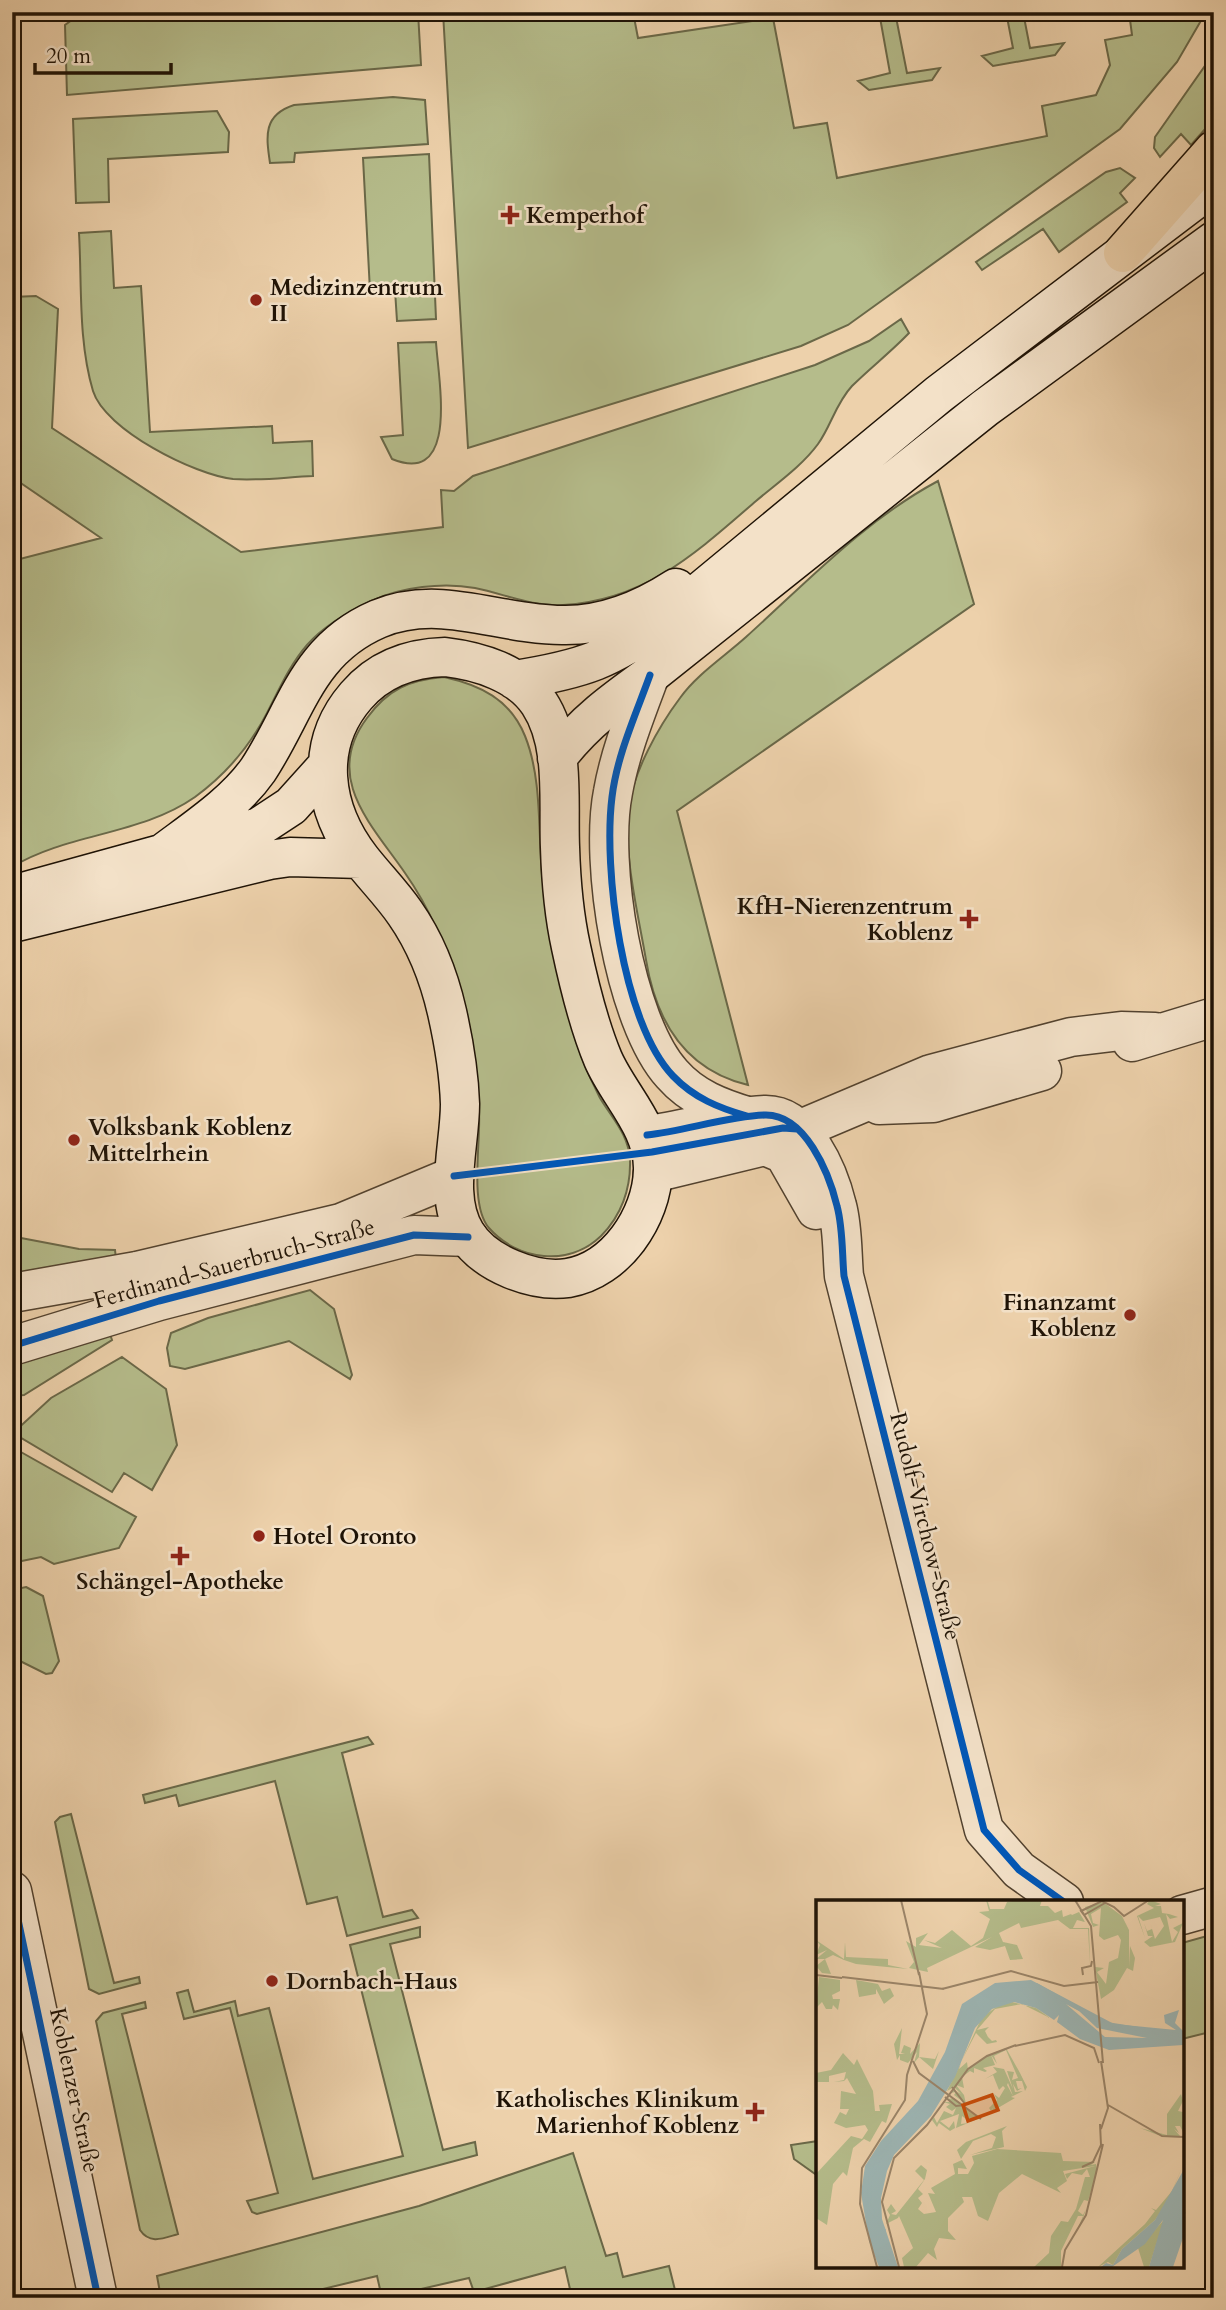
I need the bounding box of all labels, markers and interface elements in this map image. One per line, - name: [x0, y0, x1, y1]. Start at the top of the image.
- scale bar: [35, 32, 172, 76]
- text: 20 m: [46, 42, 91, 71]
- place label: Kemperhof: [526, 200, 648, 231]
- marker: Kemperhof: [500, 205, 520, 225]
- place label: Medizinzentrum II: [270, 272, 444, 329]
- marker: Medizinzentrum II: [248, 292, 264, 308]
- place label: KfH-Nierenzentrum Koblenz: [737, 891, 954, 948]
- marker: KfH-Nierenzentrum Koblenz: [959, 909, 979, 929]
- place label: Volksbank Koblenz Mittelrhein: [88, 1112, 292, 1169]
- marker: Volksbank Koblenz Mittelrhein: [66, 1132, 82, 1148]
- street label: Ferdinand-Sauerbruch-Straße: [90, 1211, 378, 1316]
- place label: Finanzamt Koblenz: [1003, 1287, 1116, 1344]
- marker: Finanzamt Koblenz: [1122, 1307, 1138, 1323]
- street label: Rudolf-Virchow-Straße: [882, 1409, 969, 1643]
- place label: Hotel Oronto: [273, 1521, 417, 1552]
- marker: Hotel Oronto: [251, 1528, 267, 1544]
- marker: Schängel-Apotheke: [172, 1548, 188, 1564]
- place label: Schängel-Apotheke: [76, 1566, 284, 1597]
- inset map: [816, 1900, 1184, 2268]
- place label: Dornbach-Haus: [286, 1966, 458, 1997]
- marker: Dornbach-Haus: [264, 1973, 280, 1989]
- street label: Koblenzer Straße: [42, 2005, 107, 2175]
- place label: Katholisches Klinikum Marienhof Koblenz: [495, 2084, 740, 2141]
- marker: Katholisches Klinikum Marienhof Koblenz: [745, 2102, 765, 2122]

